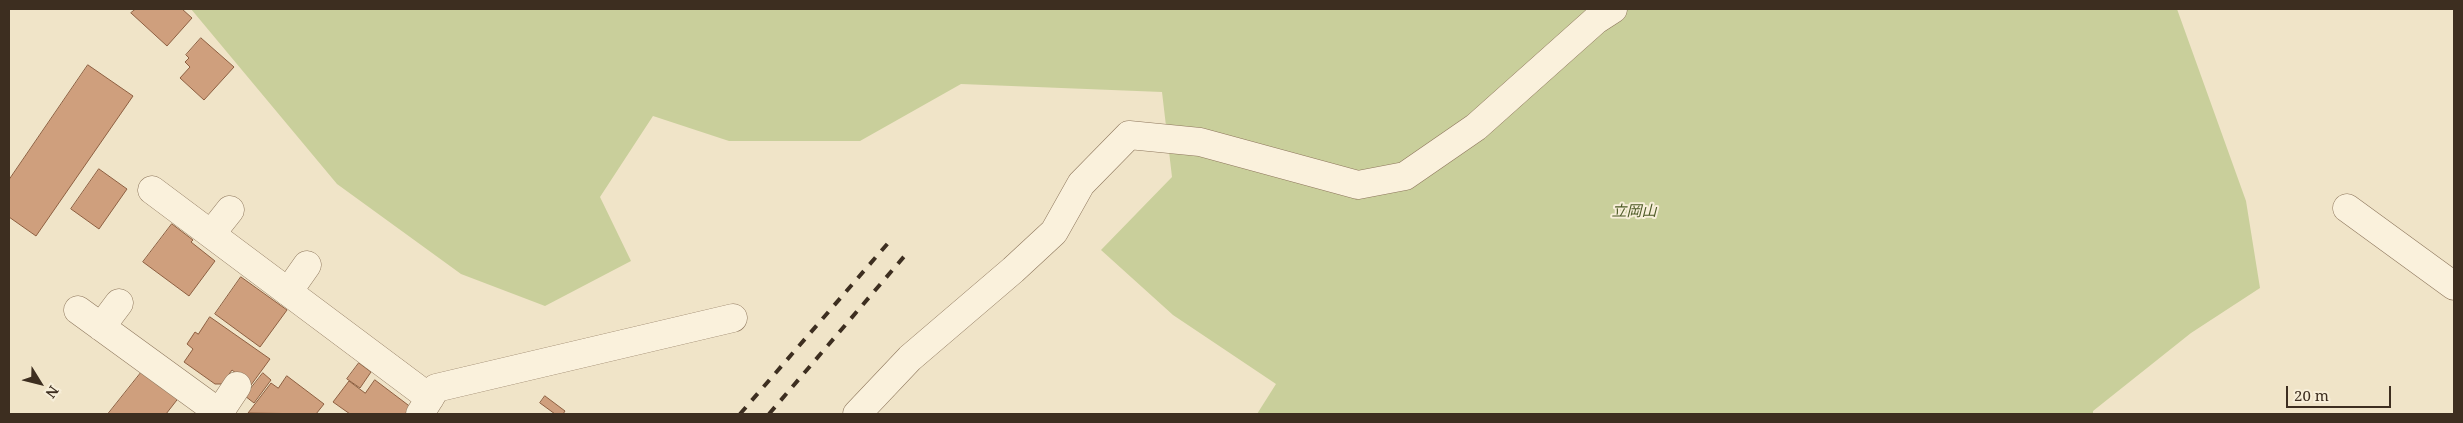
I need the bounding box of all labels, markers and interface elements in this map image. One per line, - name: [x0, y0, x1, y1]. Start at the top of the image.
- park label: 立岡山: [1612, 203, 1656, 221]
- north arrow: [15, 358, 65, 408]
- scale bar: [2288, 376, 2393, 408]
- text: N: [42, 382, 63, 402]
- text: 20 m: [2294, 385, 2329, 405]

